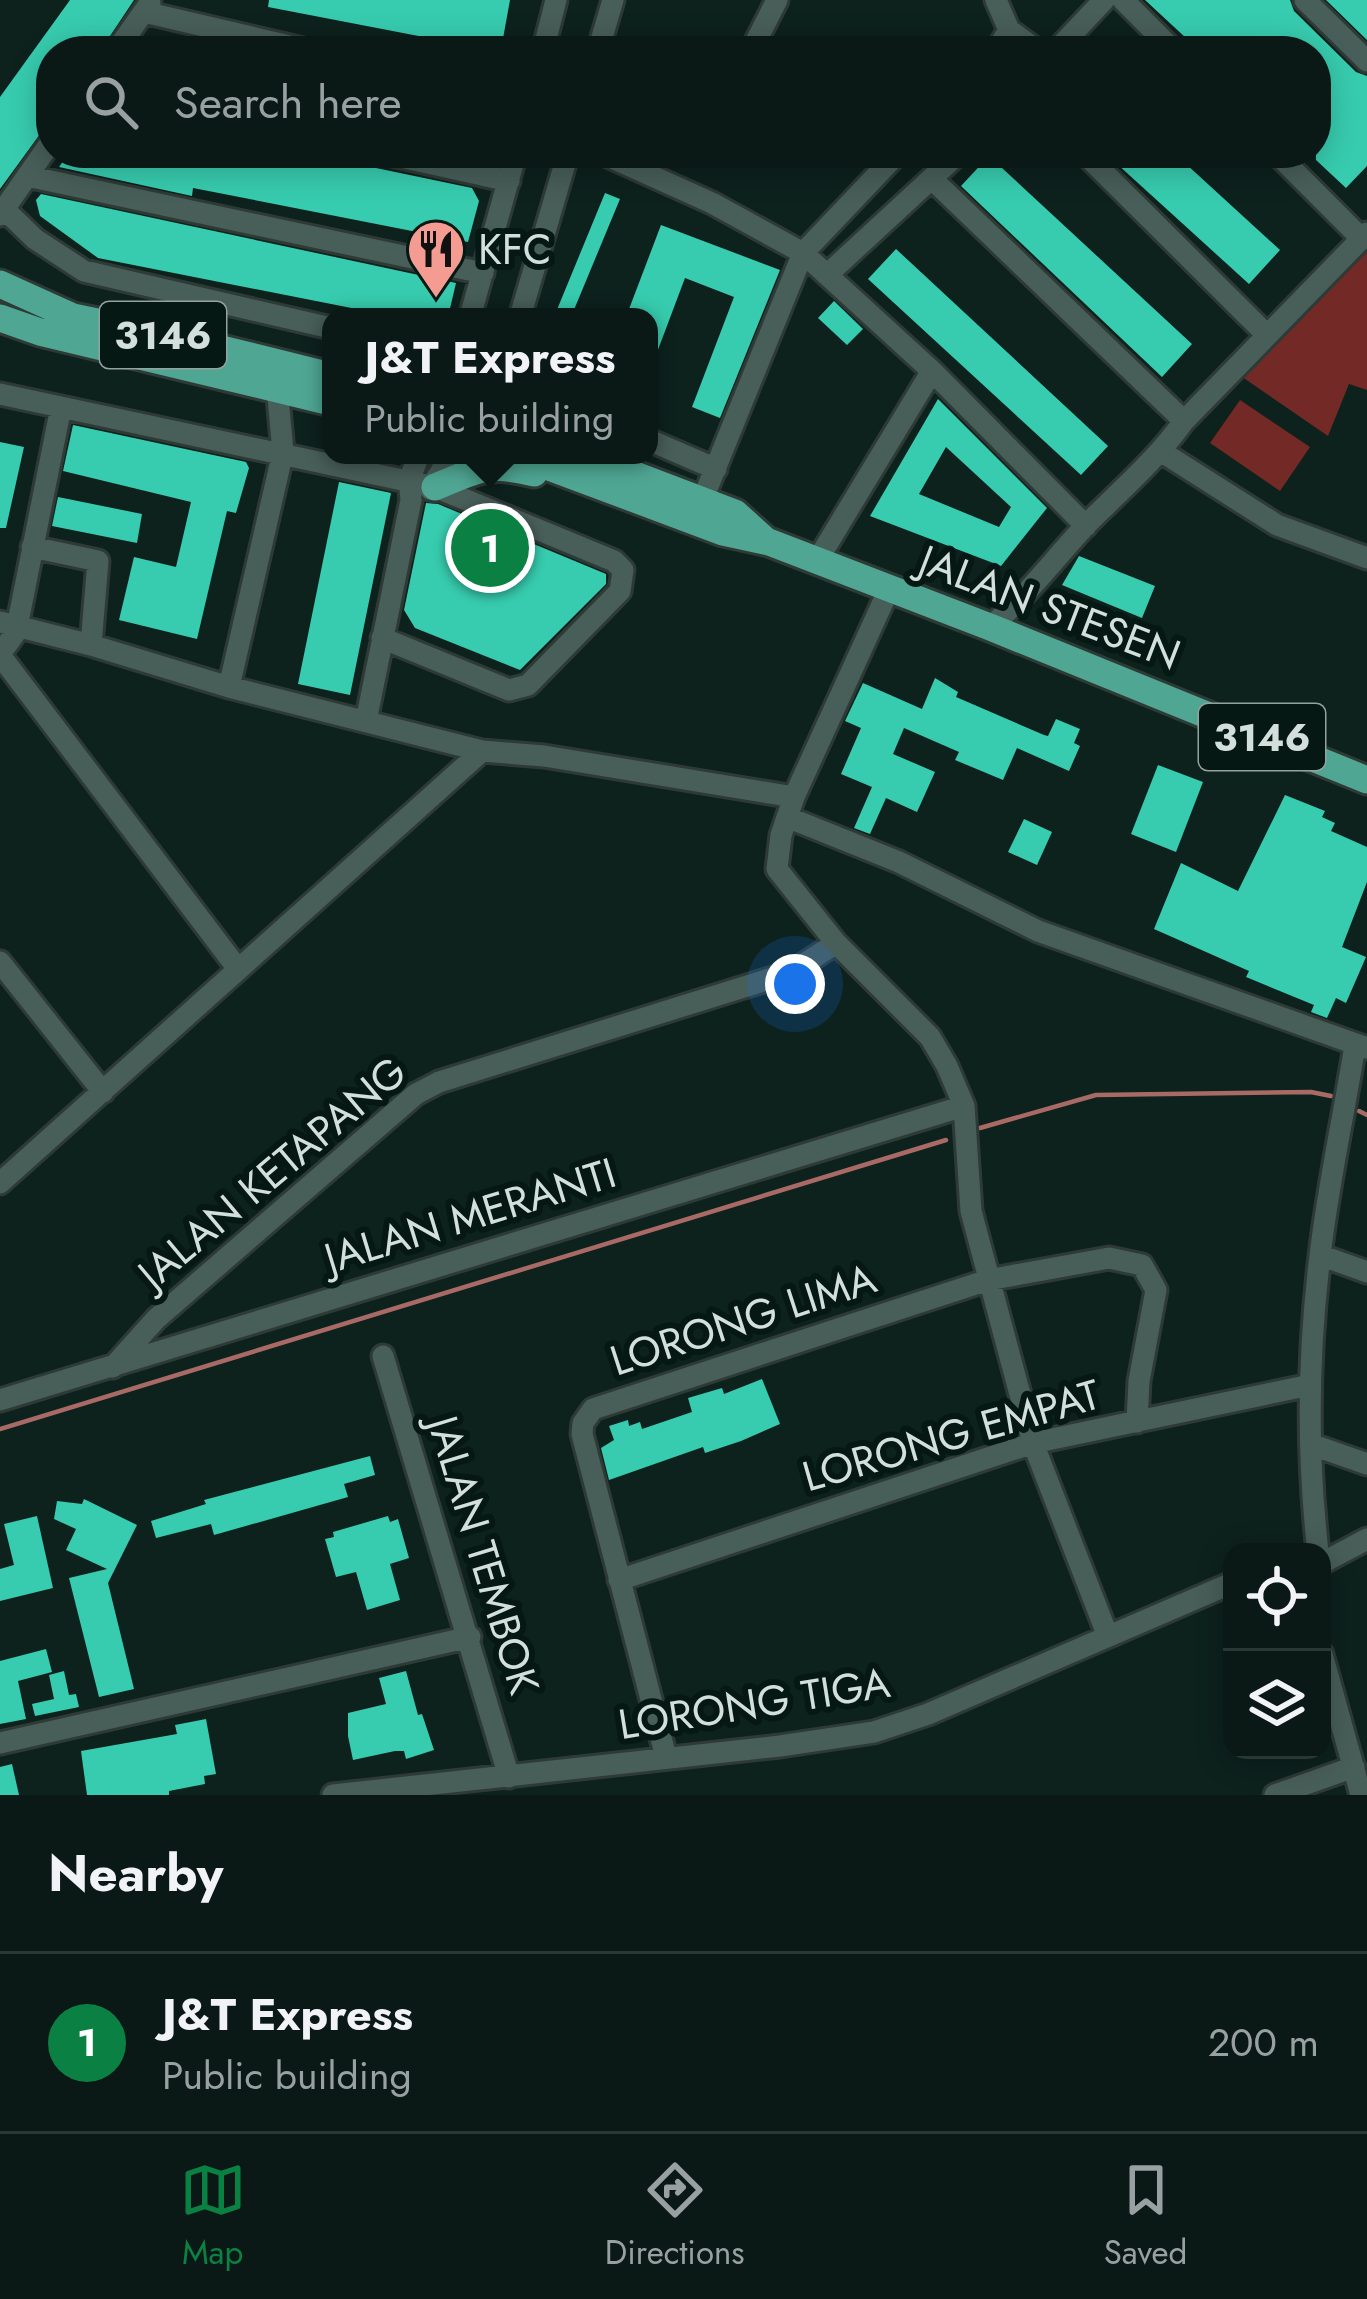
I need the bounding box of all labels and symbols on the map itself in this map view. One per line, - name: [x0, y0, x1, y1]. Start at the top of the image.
- restaurant icon: KFC: [405, 218, 467, 300]
- place label: KFC: [478, 219, 552, 280]
- road number: 3146: [100, 302, 226, 368]
- pin: 1: [451, 503, 529, 593]
- street label: JALAN STESEN: [906, 528, 1189, 685]
- road number: 3146: [1199, 704, 1325, 770]
- your location: [765, 954, 825, 1014]
- street label: JALAN KETAPANG: [121, 1042, 420, 1306]
- street label: JALAN MERANTI: [312, 1142, 623, 1290]
- street label: LORONG LIMA: [602, 1248, 884, 1391]
- street label: LORONG EMPAT: [795, 1364, 1107, 1507]
- street label: JALAN TEMBOK: [411, 1404, 555, 1702]
- street label: LORONG TIGA: [614, 1652, 894, 1755]

